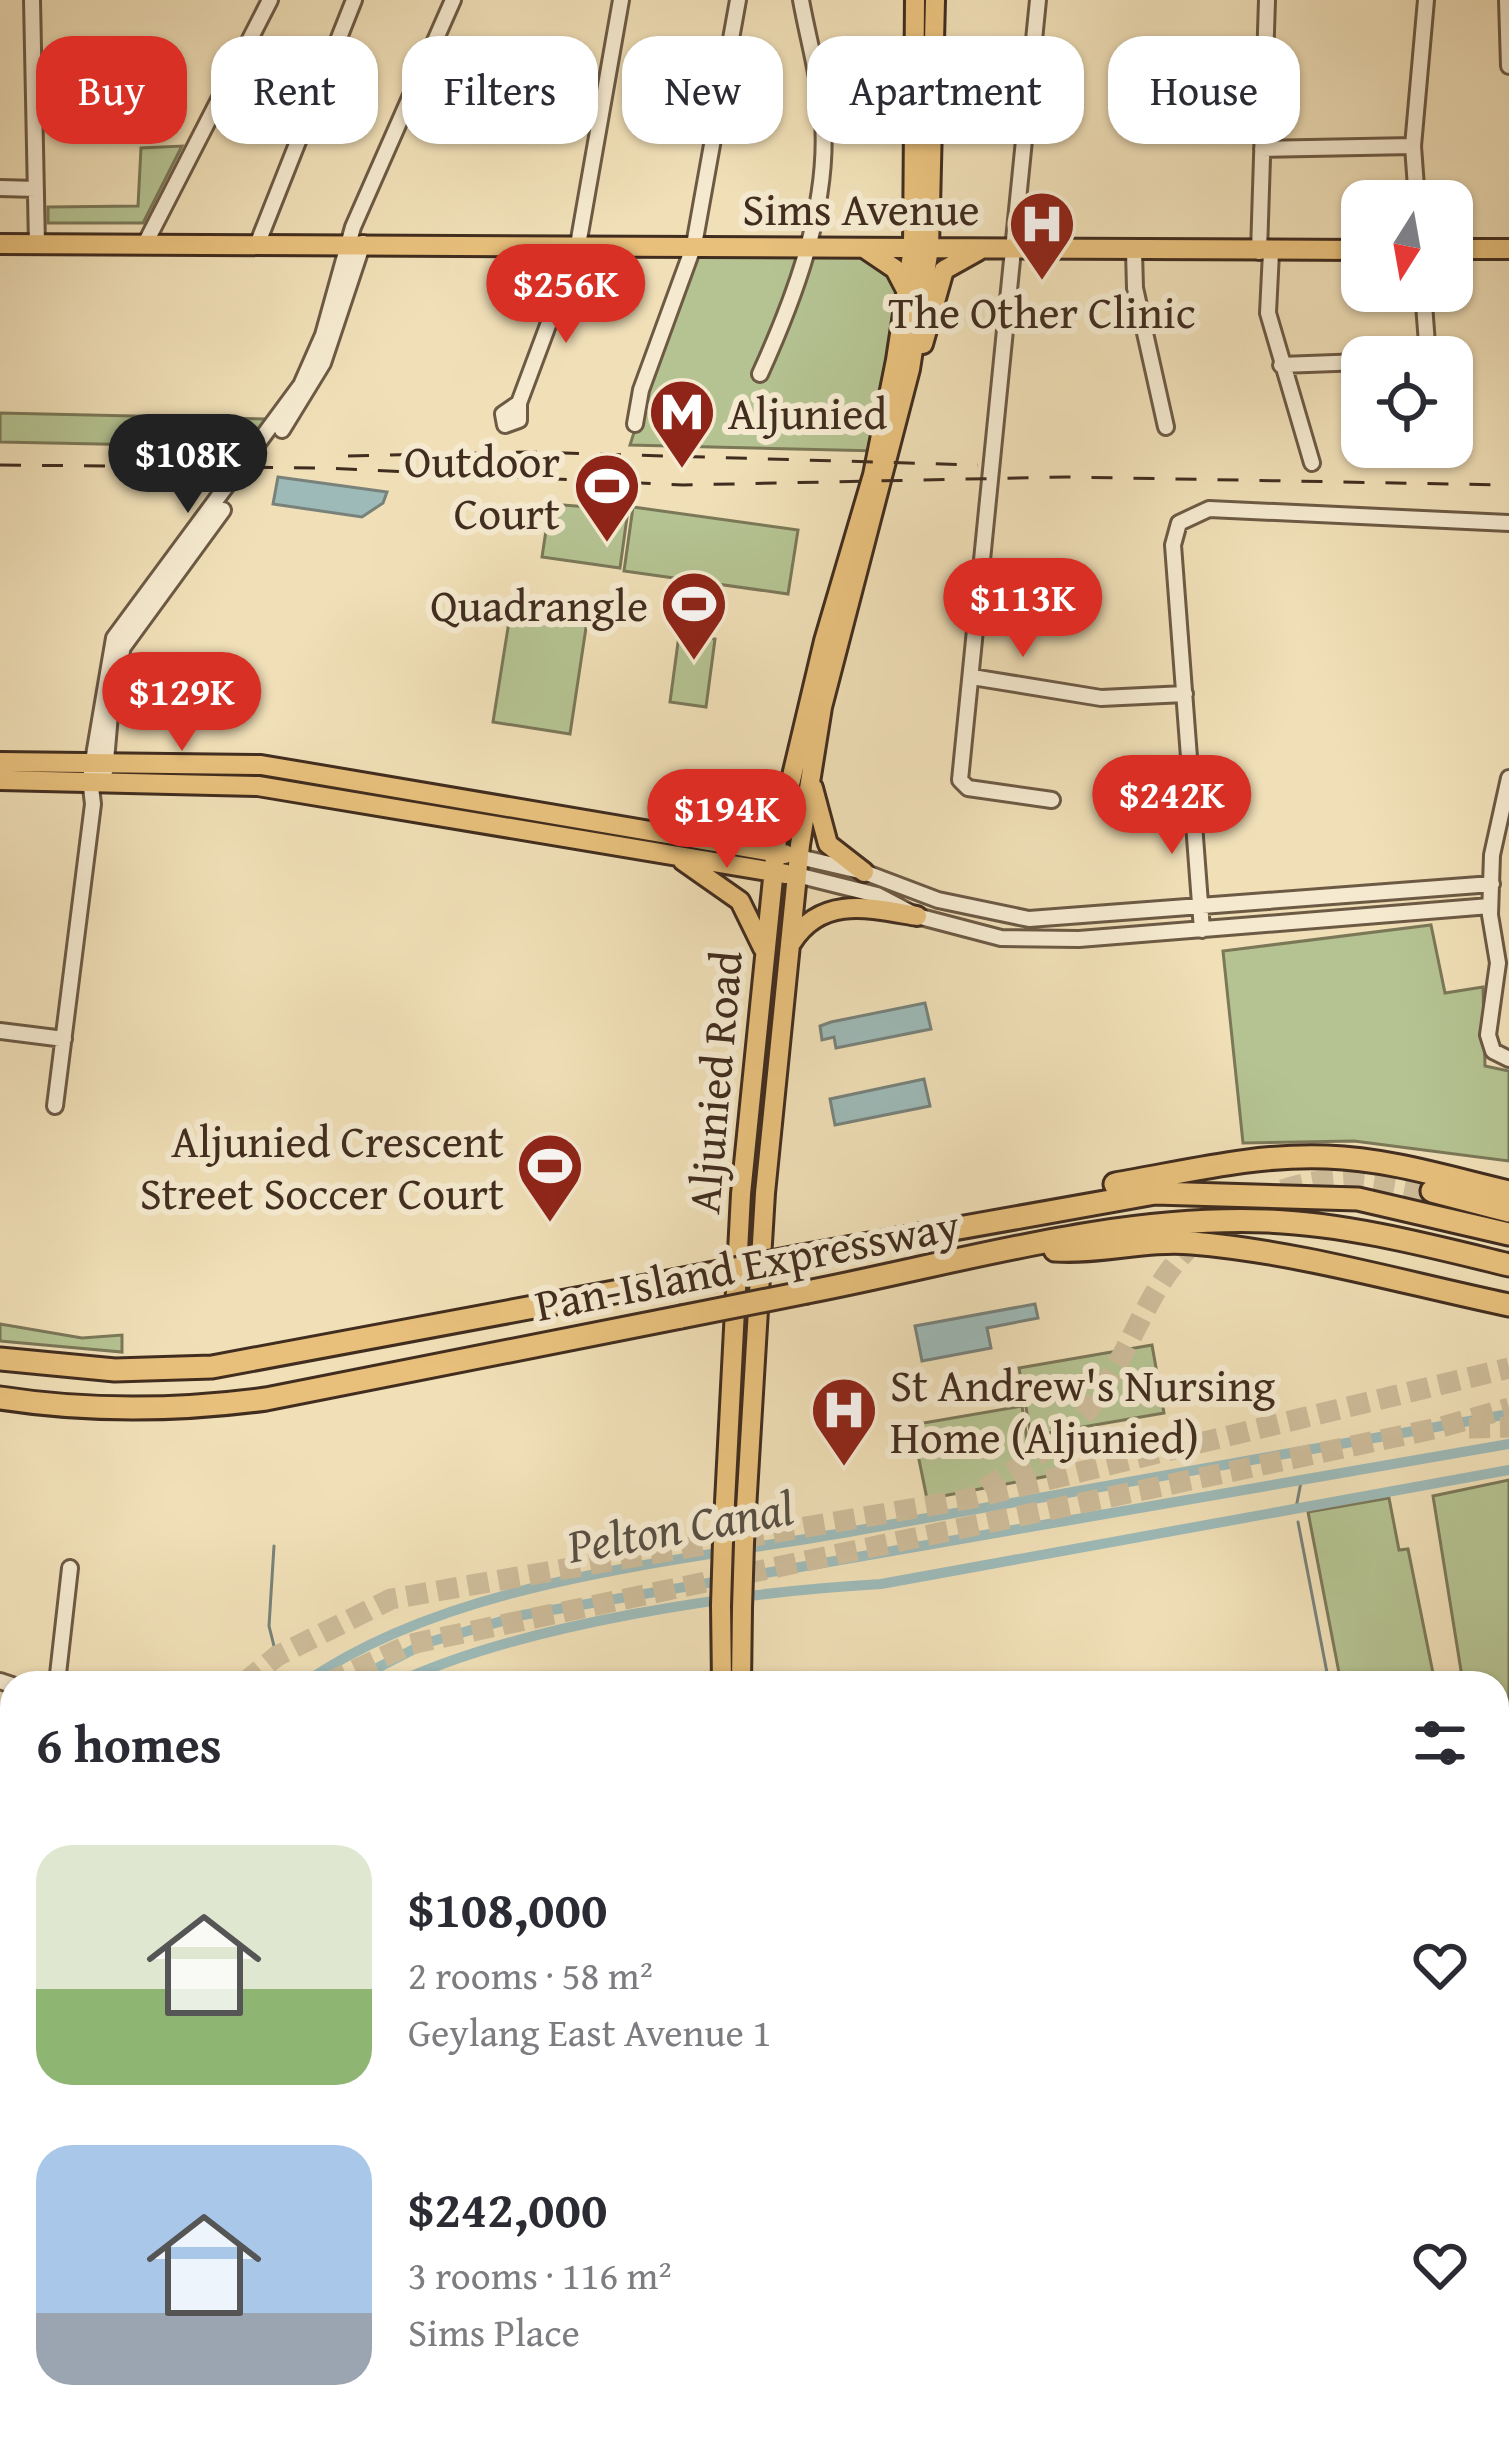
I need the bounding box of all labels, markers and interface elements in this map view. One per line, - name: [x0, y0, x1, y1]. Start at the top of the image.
- chip: Buy: [36, 36, 187, 144]
- chip: Rent: [211, 36, 378, 144]
- chip: Filters: [402, 36, 598, 144]
- chip: New: [622, 36, 783, 144]
- chip: Apartment: [807, 36, 1084, 144]
- chip: House: [1108, 36, 1300, 144]
- street label: Sims Avenue: [742, 176, 980, 241]
- north arrow: [1341, 180, 1473, 312]
- map controls: [1341, 180, 1473, 468]
- hospital icon: The Other Clinic: [1007, 189, 1077, 283]
- pin: $256K: [482, 244, 650, 346]
- text: $256K: [513, 254, 619, 311]
- place label: The Other Clinic: [888, 279, 1196, 344]
- button: locate: [1341, 336, 1473, 468]
- metro station icon: Aljunied: [647, 377, 717, 471]
- place label: Aljunied: [728, 380, 887, 445]
- pin: $108K: [104, 414, 272, 516]
- text: $108K: [135, 424, 241, 481]
- place label: Outdoor Court: [404, 428, 560, 545]
- sports icon: Outdoor Court: [572, 451, 642, 545]
- pin: $113K: [939, 558, 1107, 660]
- text: $113K: [970, 568, 1076, 625]
- sports icon: Quadrangle: [659, 569, 729, 663]
- place label: Quadrangle: [430, 572, 648, 637]
- pin: $129K: [98, 652, 266, 754]
- text: $129K: [129, 662, 235, 719]
- pin: $242K: [1088, 755, 1256, 857]
- text: $242K: [1119, 765, 1225, 822]
- pin: $194K: [643, 769, 811, 871]
- text: $194K: [674, 779, 780, 836]
- street label: Aljunied Road: [670, 948, 758, 1216]
- place label: Aljunied Crescent Street Soccer Court: [140, 1108, 504, 1225]
- sports icon: Aljunied Crescent Street Soccer Court: [515, 1131, 585, 1225]
- street label: Pan-Island Expressway: [529, 1191, 965, 1337]
- place label: St Andrew's Nursing Home (Aljunied): [890, 1352, 1276, 1469]
- hospital icon: St Andrew's Nursing Home (Aljunied): [809, 1375, 879, 1469]
- water label: Pelton Canal: [561, 1471, 799, 1581]
- text: 6 homes: [36, 1706, 222, 1781]
- icon: filters: [1407, 1710, 1473, 1776]
- text: $108,000: [408, 1871, 607, 1946]
- icon: home: [132, 1893, 276, 2037]
- icon: heart: [1407, 1932, 1473, 1998]
- text: 2 rooms · 58 m²: [408, 1946, 653, 2003]
- text: Geylang East Avenue 1: [408, 2003, 771, 2060]
- text: $242,000: [408, 2171, 607, 2246]
- icon: home: [132, 2193, 276, 2337]
- icon: heart: [1407, 2232, 1473, 2298]
- text: 3 rooms · 116 m²: [408, 2246, 672, 2303]
- text: Sims Place: [408, 2303, 580, 2360]

